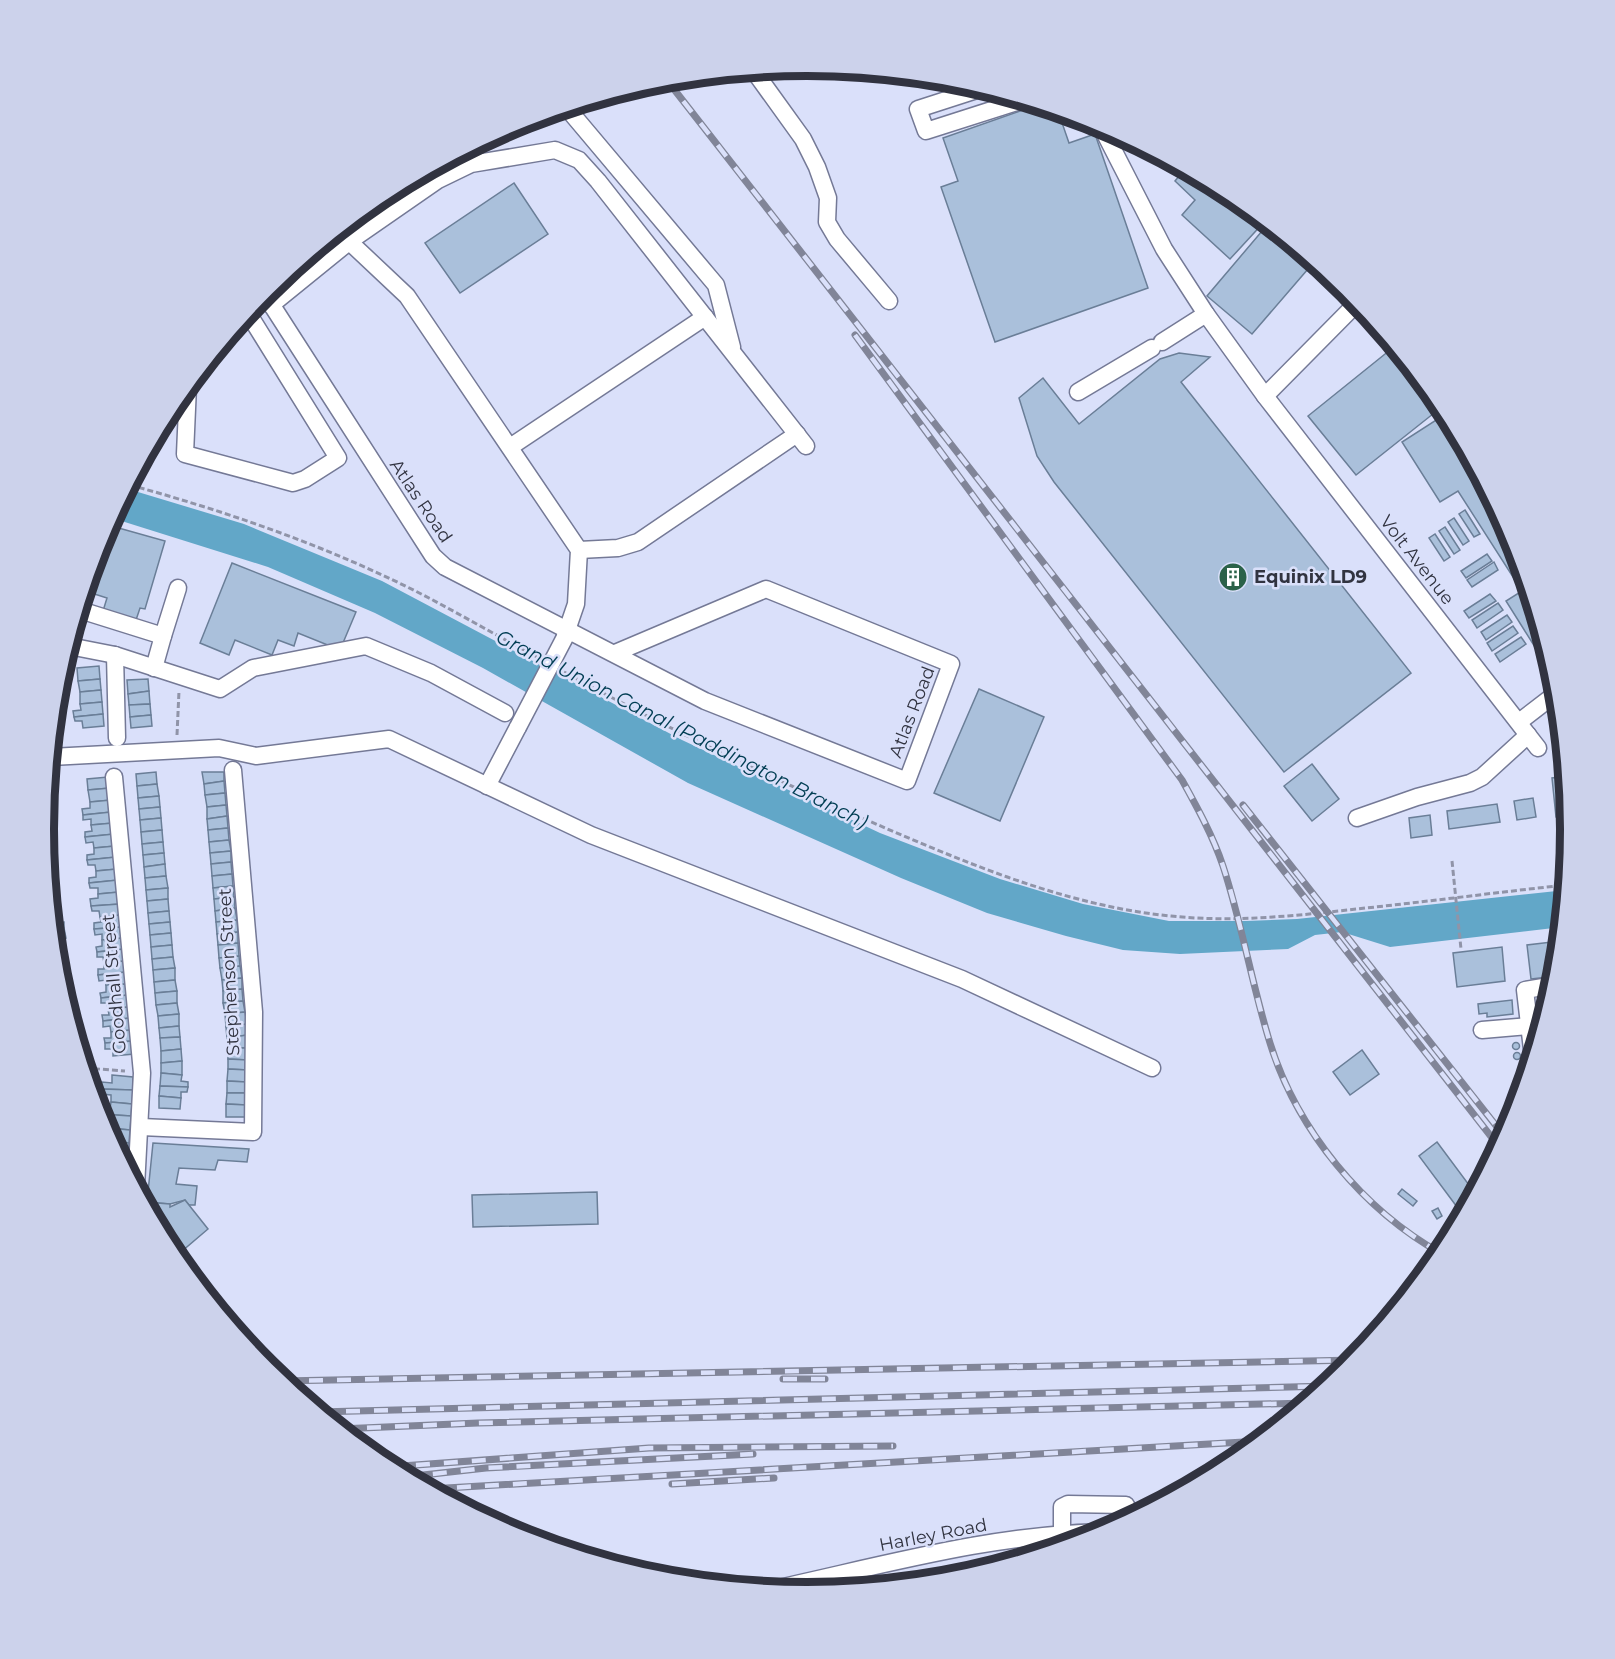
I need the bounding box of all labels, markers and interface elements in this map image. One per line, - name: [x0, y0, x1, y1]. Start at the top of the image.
- street label: Atlas Road: [385, 455, 457, 547]
- street label: Volt Avenue: [1375, 511, 1459, 609]
- building icon: Equinix LD9: [1217, 561, 1249, 593]
- place label: Equinix LD9: [1254, 566, 1367, 588]
- water label: Grand Union Canal (Paddington Branch): [492, 624, 872, 834]
- street label: Atlas Road: [885, 663, 939, 761]
- street label: Stephenson Street: [214, 888, 244, 1056]
- street label: Goodhall Street: [97, 913, 131, 1055]
- street label: Harley Road: [877, 1514, 989, 1556]

